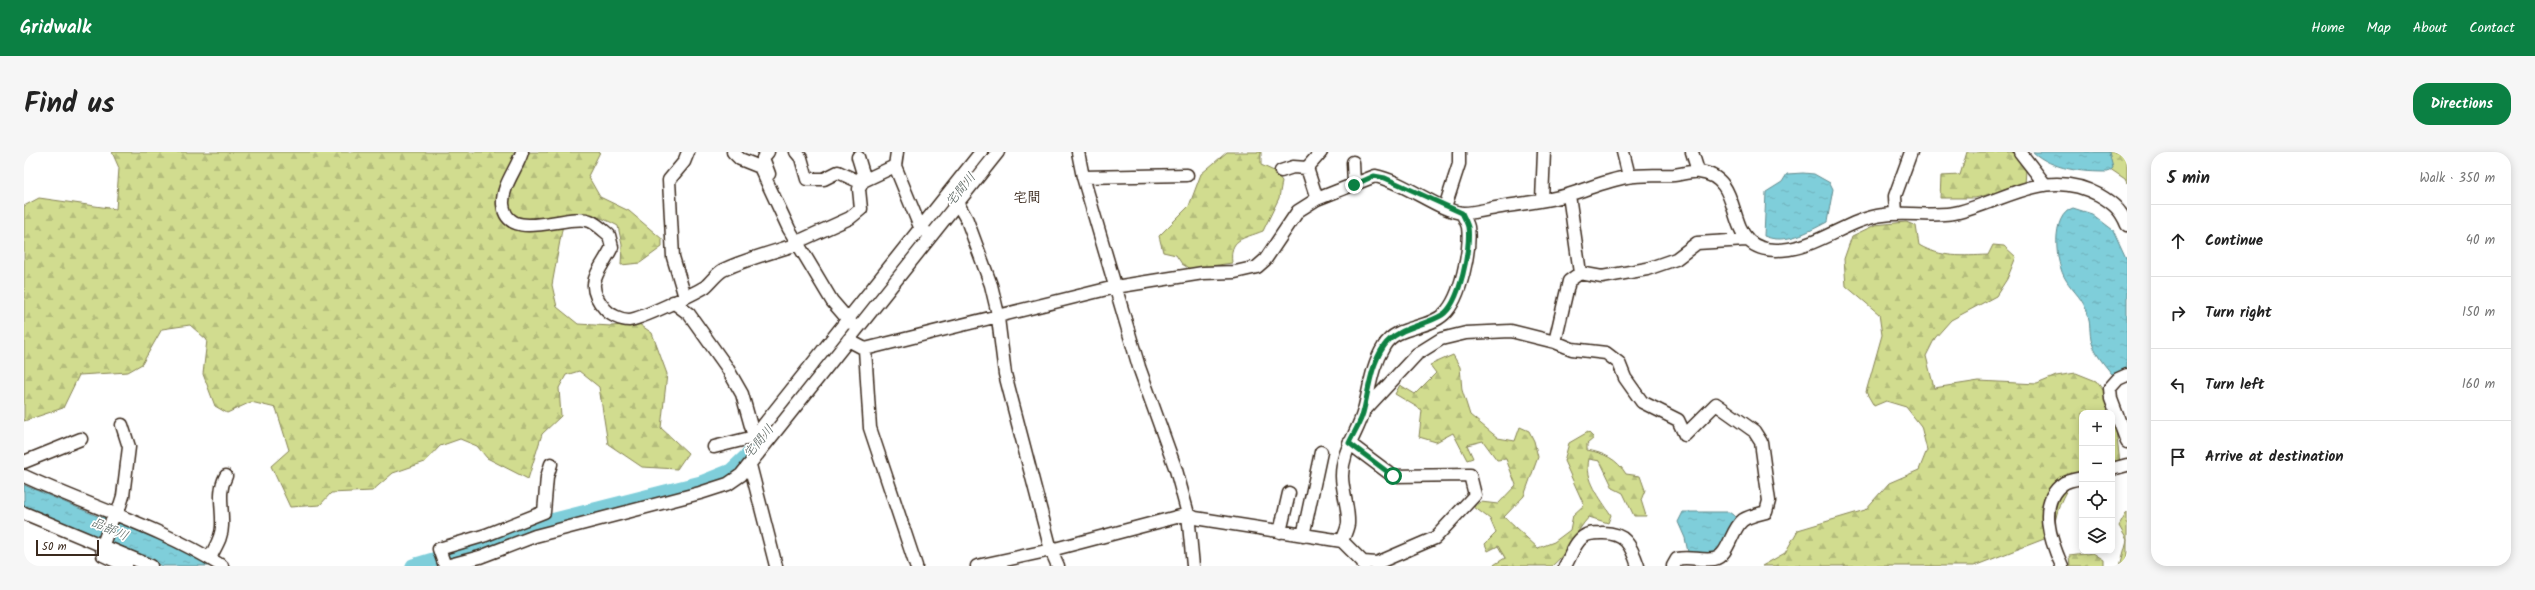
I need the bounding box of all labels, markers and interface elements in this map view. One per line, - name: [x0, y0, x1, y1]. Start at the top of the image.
- text: Gridwalk: [20, 13, 91, 43]
- text: Home: [2311, 17, 2345, 39]
- text: Map: [2367, 17, 2391, 39]
- text: About: [2413, 17, 2447, 39]
- text: Contact: [2469, 17, 2515, 39]
- text: Find us: [24, 82, 115, 127]
- button: Directions: [2413, 83, 2511, 125]
- text: 5 min: [2167, 165, 2210, 192]
- water label: 宅間川: [941, 168, 982, 212]
- text: Walk · 350 m: [2419, 168, 2495, 189]
- route end: [1345, 176, 1363, 194]
- district label: 宅間: [1013, 187, 1041, 209]
- text: Continue: [2205, 229, 2263, 253]
- icon: ahead: [2167, 230, 2189, 252]
- text: 40 m: [2466, 230, 2495, 251]
- text: Turn right: [2205, 301, 2272, 325]
- icon: right: [2167, 302, 2189, 324]
- text: 150 m: [2462, 302, 2495, 323]
- text: Turn left: [2205, 373, 2265, 397]
- icon: left: [2167, 374, 2189, 396]
- text: 160 m: [2462, 374, 2495, 395]
- map controls: [2079, 410, 2115, 554]
- button: +: [2079, 410, 2115, 446]
- water label: 宅間川: [739, 420, 780, 464]
- text: Arrive at destination: [2205, 445, 2344, 469]
- button: −: [2079, 446, 2115, 482]
- icon: arrive: [2167, 446, 2189, 468]
- route start: [1384, 467, 1402, 485]
- button: locate: [2079, 482, 2115, 518]
- water label: 品部川: [87, 512, 131, 547]
- button: layers: [2079, 518, 2115, 554]
- scale bar: [36, 538, 99, 557]
- text: 50 m: [42, 538, 67, 556]

